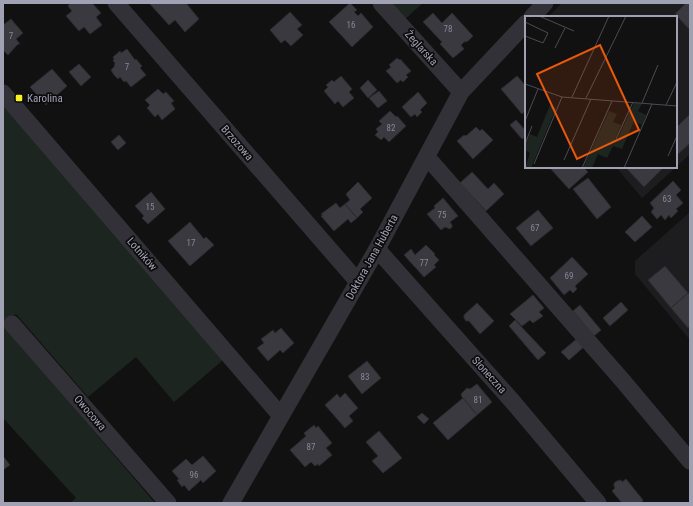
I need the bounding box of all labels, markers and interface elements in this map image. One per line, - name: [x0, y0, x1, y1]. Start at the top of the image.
- inset map: [525, 16, 677, 168]
- house number: 16: [347, 20, 355, 30]
- house number: 78: [444, 24, 452, 34]
- street label: Żeglarska: [402, 28, 440, 68]
- house number: 7: [9, 31, 14, 41]
- house number: 7: [125, 62, 130, 72]
- place label: Karolina: [27, 92, 63, 105]
- marker: Karolina: [14, 93, 24, 103]
- street label: Brzozowa: [218, 123, 256, 163]
- house number: 82: [387, 123, 396, 133]
- house number: 63: [663, 194, 671, 204]
- house number: 15: [146, 202, 155, 212]
- house number: 75: [438, 210, 447, 220]
- street label: Doktora Jana Huberta: [343, 212, 401, 302]
- house number: 67: [531, 223, 540, 233]
- street label: Lotników: [124, 235, 160, 273]
- house number: 17: [187, 238, 196, 248]
- house number: 77: [420, 258, 429, 268]
- house number: 69: [565, 271, 573, 281]
- street label: Słoneczna: [469, 354, 509, 396]
- house number: 83: [361, 372, 369, 382]
- street label: Owocowa: [71, 393, 109, 433]
- house number: 81: [474, 395, 482, 405]
- house number: 87: [307, 442, 316, 452]
- house number: 96: [190, 470, 198, 480]

